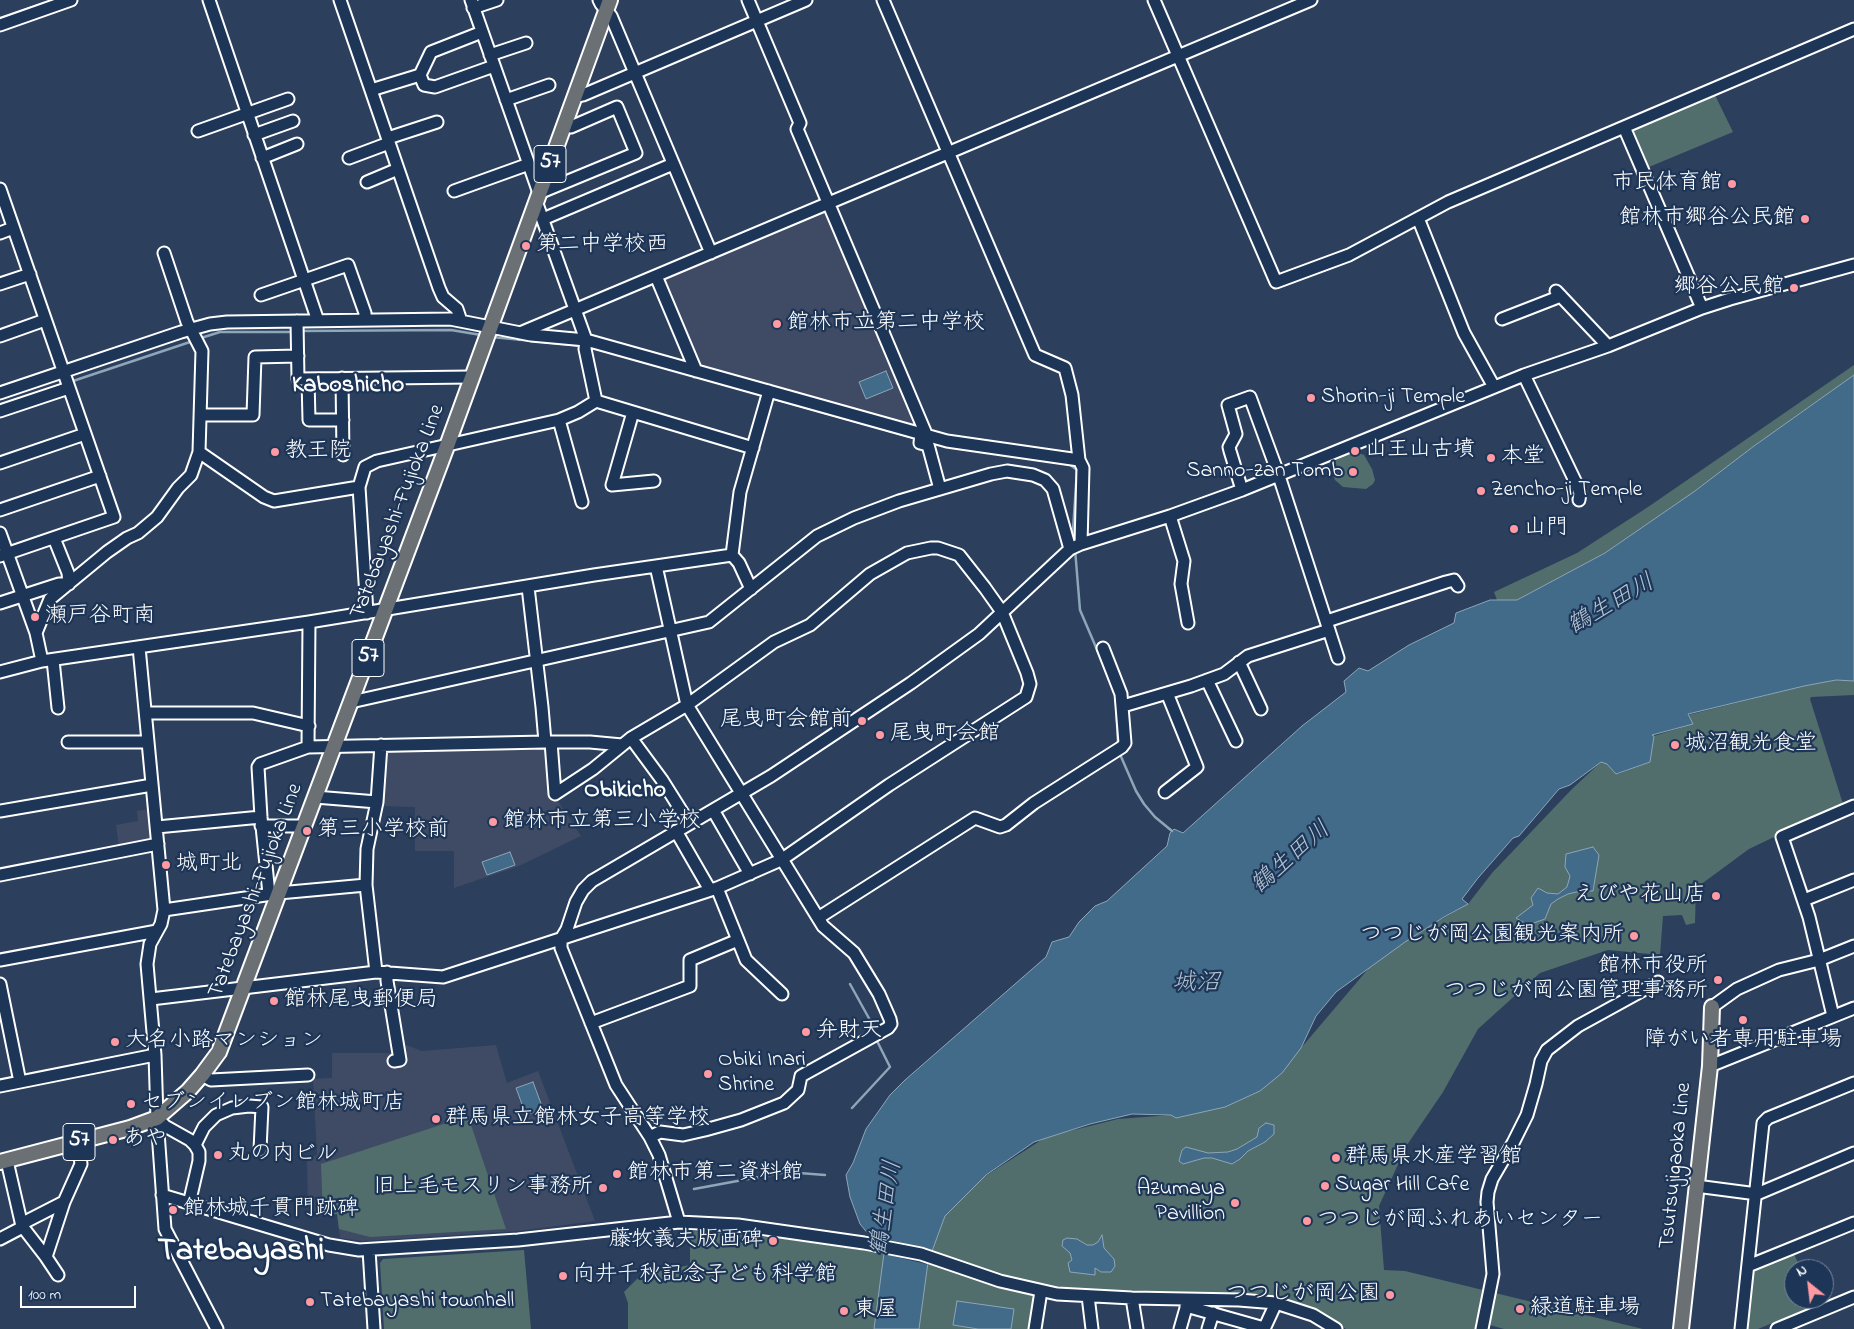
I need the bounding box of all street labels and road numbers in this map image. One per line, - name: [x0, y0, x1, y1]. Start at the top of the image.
- road number: 57: [534, 146, 566, 182]
- street label: Tatebayashi-Fujioka Line: [346, 401, 452, 623]
- road number: 57: [352, 640, 384, 676]
- street label: Tatebayashi-Fujioka Line: [204, 780, 310, 1002]
- street label: Tsutsujigaoka Line: [1655, 1082, 1699, 1250]
- road number: 57: [63, 1124, 95, 1160]

